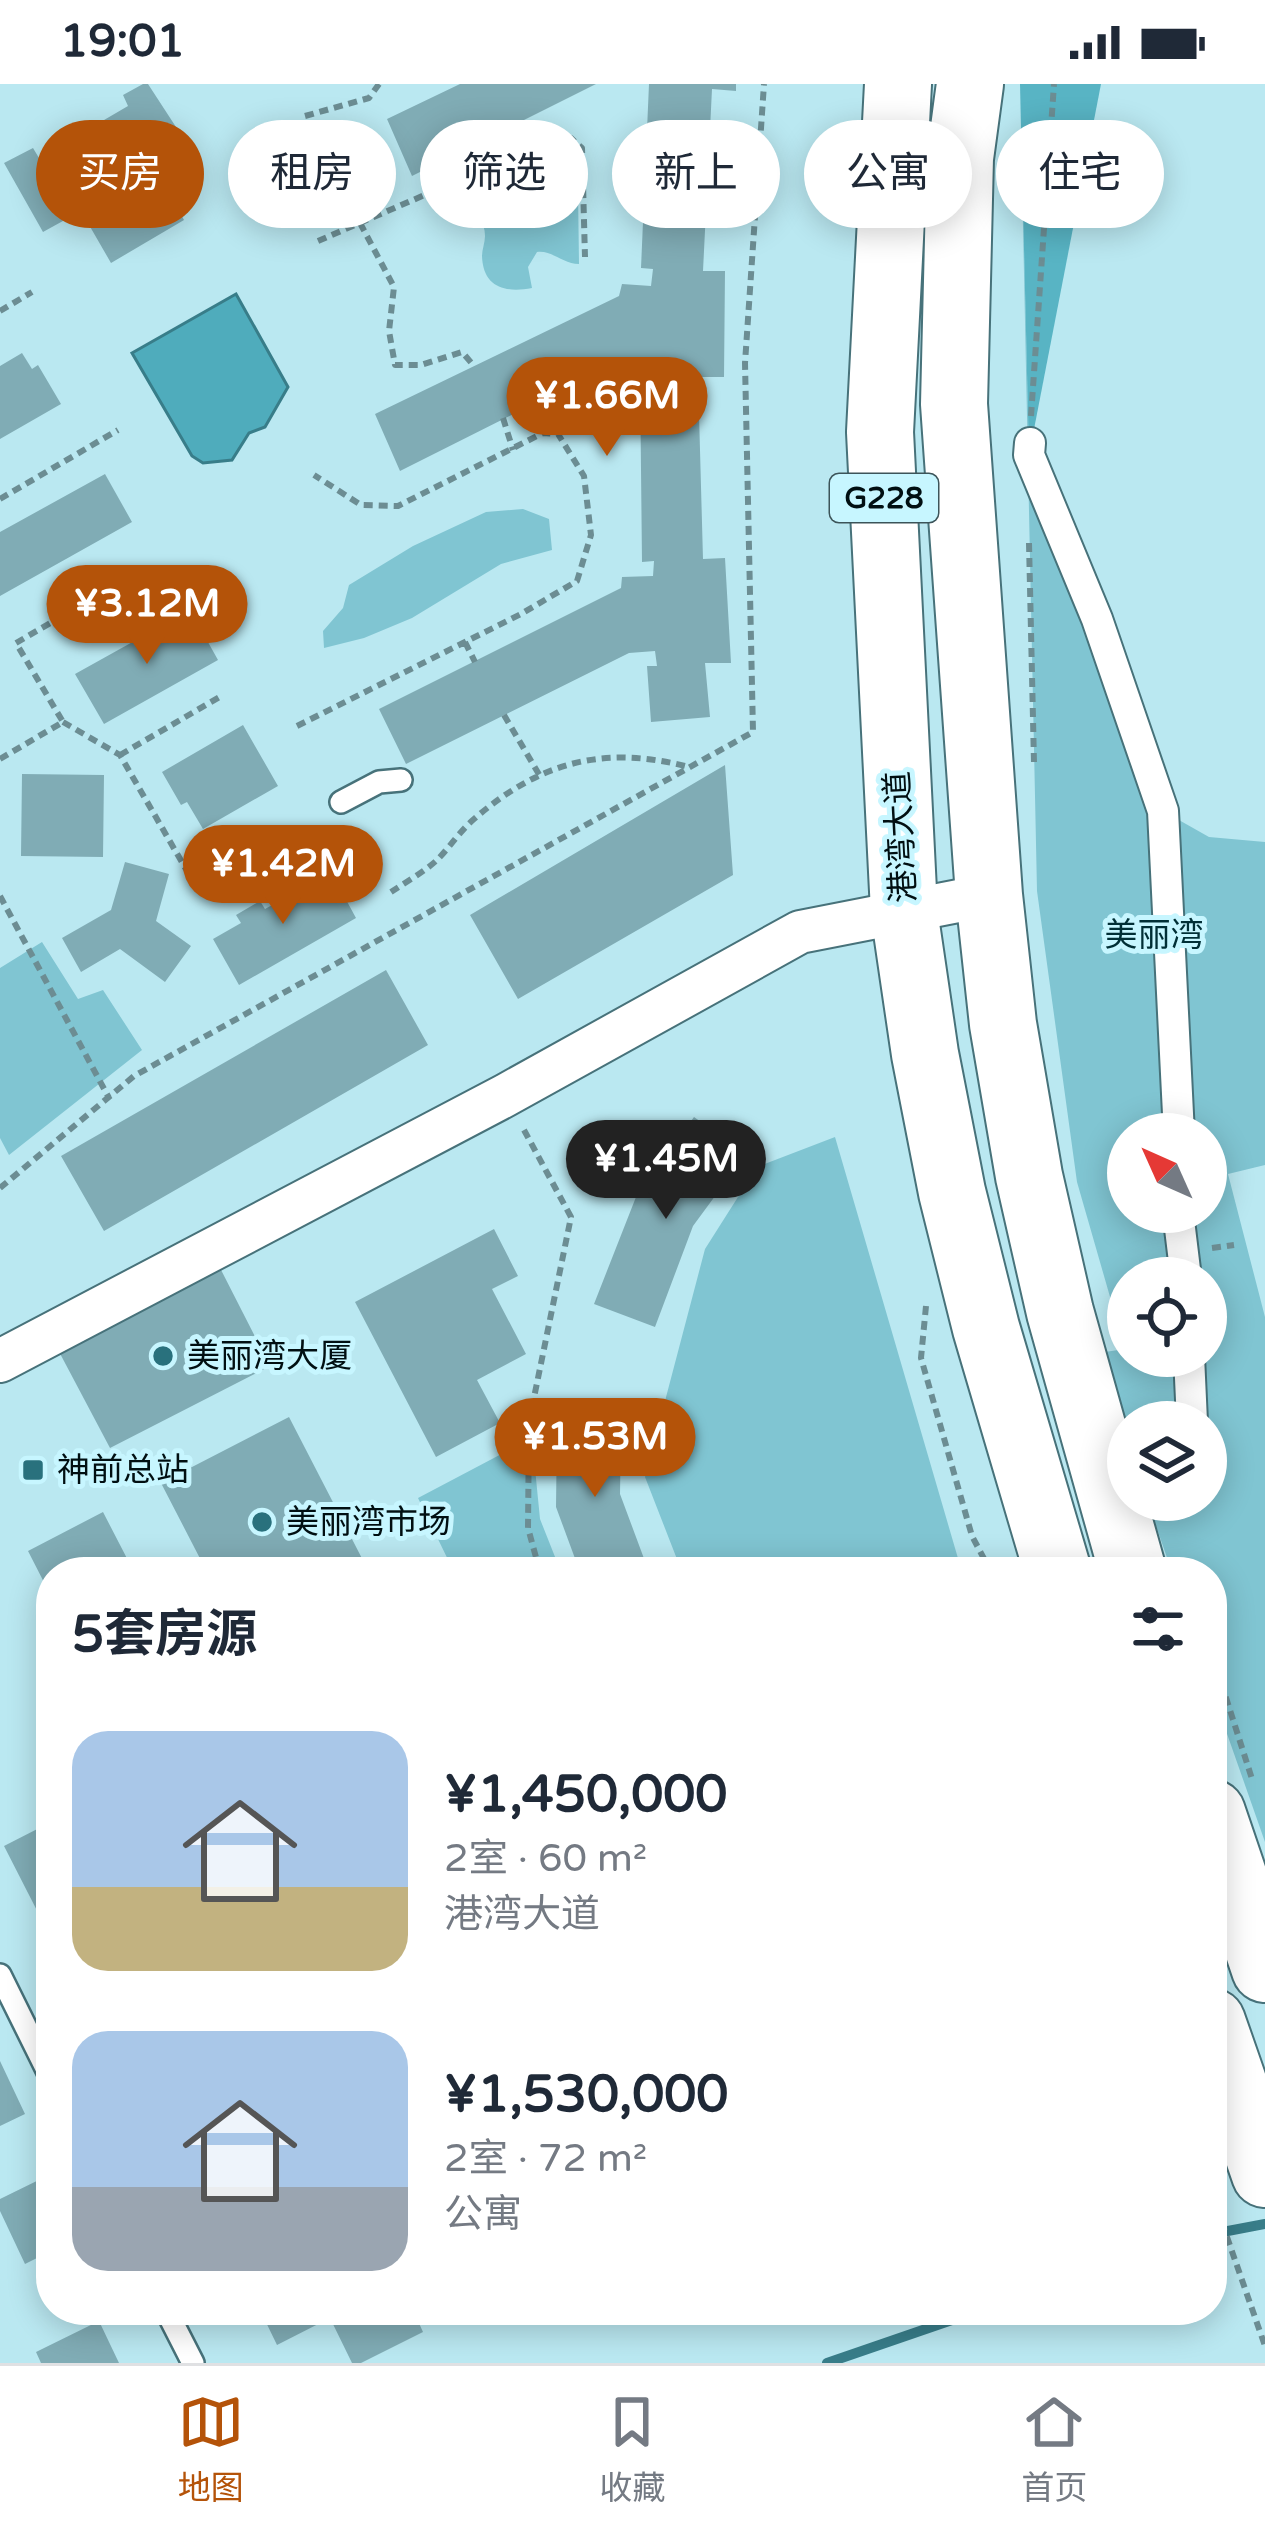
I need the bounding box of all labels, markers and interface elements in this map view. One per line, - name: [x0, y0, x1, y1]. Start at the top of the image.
- text: 19:01: [60, 15, 185, 69]
- chip: 买房: [36, 120, 204, 228]
- chip: 租房: [228, 120, 396, 228]
- chip: 筛选: [420, 120, 588, 228]
- chip: 新上: [612, 120, 780, 228]
- chip: 公寓: [804, 120, 972, 228]
- chip: 住宅: [996, 120, 1164, 228]
- pin: ¥1.66M: [509, 357, 705, 459]
- text: ¥1.66M: [534, 372, 680, 419]
- road number: G228: [830, 474, 938, 522]
- pin: ¥3.12M: [49, 565, 245, 667]
- text: ¥3.12M: [74, 580, 220, 627]
- street label: 港湾大道: [878, 770, 924, 904]
- pin: ¥1.42M: [185, 825, 381, 927]
- text: ¥1.42M: [210, 840, 356, 887]
- park label: 美丽湾: [1105, 916, 1204, 955]
- north arrow: [1107, 1113, 1227, 1233]
- map controls: [1107, 1113, 1227, 1521]
- pin: ¥1.45M: [568, 1120, 764, 1222]
- text: ¥1.45M: [593, 1135, 739, 1182]
- button: locate: [1107, 1257, 1227, 1377]
- place label: 美丽湾大厦: [187, 1337, 352, 1376]
- marker: 美丽湾大厦: [150, 1343, 176, 1369]
- pin: ¥1.53M: [497, 1398, 693, 1500]
- button: layers: [1107, 1401, 1227, 1521]
- text: ¥1.53M: [522, 1413, 668, 1460]
- place label: 神前总站: [57, 1451, 189, 1490]
- marker: 神前总站: [20, 1457, 46, 1483]
- place label: 美丽湾市场: [286, 1503, 451, 1542]
- marker: 美丽湾市场: [249, 1509, 275, 1535]
- icon: filters: [1125, 1596, 1191, 1662]
- text: 5套房源: [72, 1604, 257, 1666]
- text: ¥1,450,000: [444, 1764, 727, 1826]
- icon: home: [168, 1779, 312, 1923]
- text: 2室 · 60 m²: [444, 1835, 647, 1882]
- text: 港湾大道: [444, 1891, 600, 1938]
- text: ¥1,530,000: [444, 2064, 728, 2126]
- icon: home: [168, 2079, 312, 2223]
- text: 2室 · 72 m²: [444, 2135, 647, 2182]
- text: 公寓: [444, 2191, 522, 2238]
- tab: 地图: [178, 2389, 244, 2509]
- tab: 收藏: [599, 2389, 665, 2509]
- tab: 首页: [1021, 2389, 1087, 2509]

